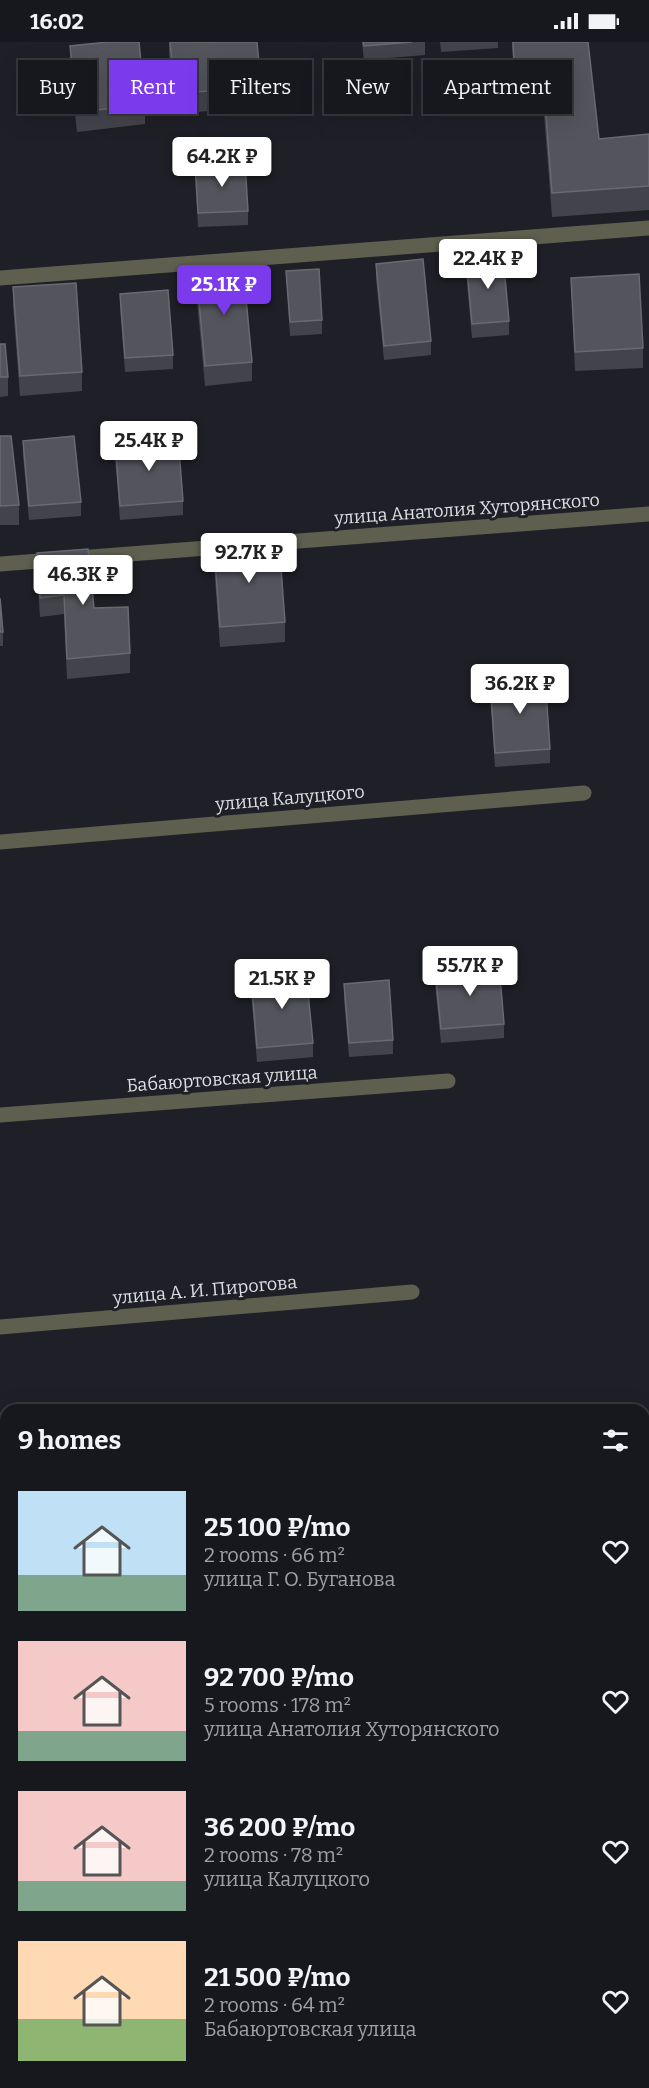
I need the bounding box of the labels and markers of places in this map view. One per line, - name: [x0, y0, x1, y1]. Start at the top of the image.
- pin: 64.2K ₽: [167, 137, 277, 188]
- pin: 22.4K ₽: [433, 239, 543, 290]
- pin: 25.1K ₽: [169, 265, 279, 316]
- pin: 25.4K ₽: [94, 421, 204, 472]
- pin: 92.7K ₽: [194, 533, 304, 584]
- pin: 46.3K ₽: [28, 555, 138, 606]
- pin: 36.2K ₽: [465, 664, 575, 715]
- pin: 55.7K ₽: [415, 946, 525, 997]
- pin: 21.5K ₽: [227, 959, 337, 1010]

